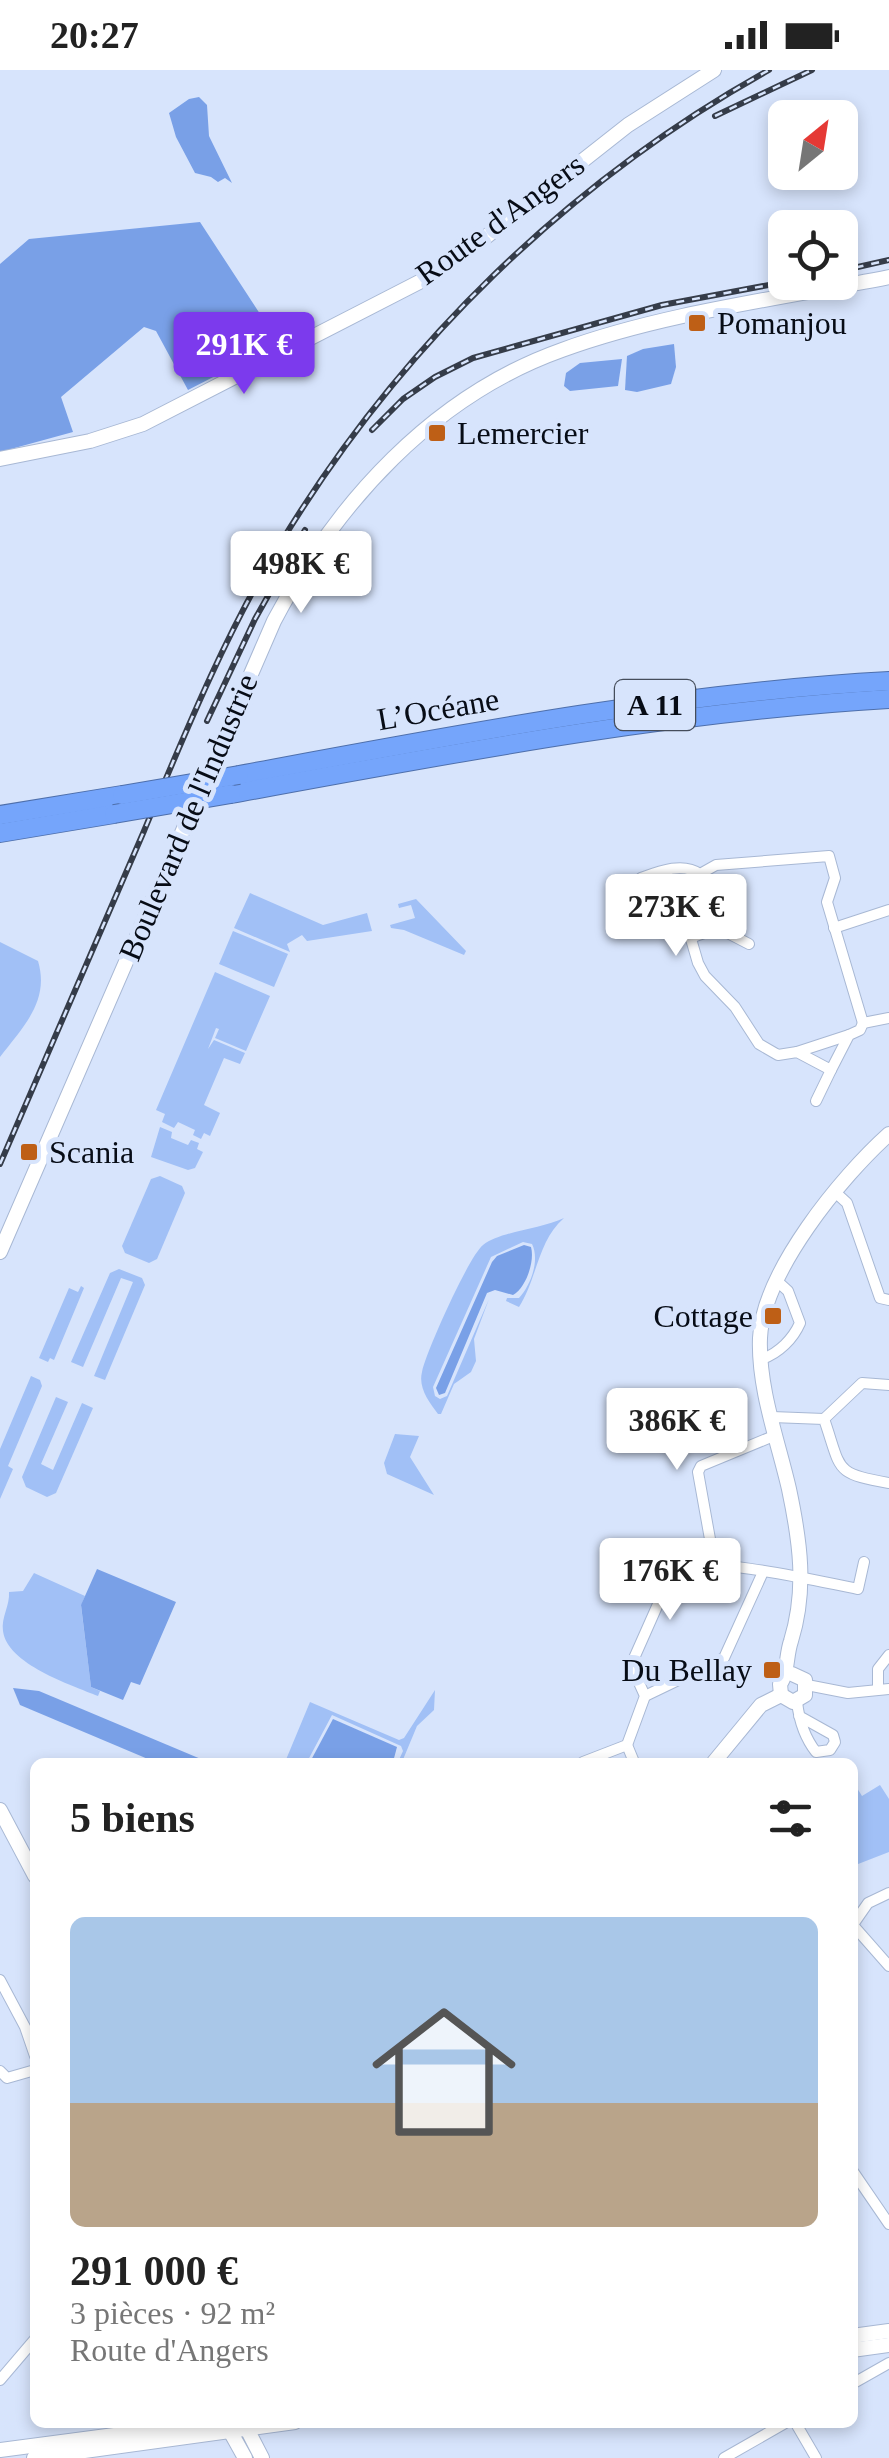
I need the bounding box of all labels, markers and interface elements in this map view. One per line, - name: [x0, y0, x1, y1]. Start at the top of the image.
- text: 20:27: [50, 14, 139, 56]
- north arrow: [768, 100, 858, 190]
- map controls: [768, 100, 858, 300]
- street label: Route d'Angers: [409, 146, 591, 292]
- button: locate: [768, 210, 858, 300]
- place label: Pomanjou: [717, 305, 847, 341]
- pin: 291K €: [163, 312, 325, 397]
- marker: Pomanjou: [686, 312, 708, 334]
- text: 291K €: [196, 326, 292, 362]
- place label: Lemercier: [457, 415, 589, 451]
- marker: Lemercier: [426, 422, 448, 444]
- pin: 498K €: [220, 531, 382, 616]
- text: 498K €: [253, 545, 349, 581]
- street label: Boulevard de l'Industrie: [111, 668, 265, 966]
- road number: A 11: [615, 680, 695, 730]
- street label: L’Océane: [374, 681, 502, 737]
- pin: 273K €: [595, 874, 757, 959]
- text: 273K €: [628, 888, 724, 924]
- place label: Scania: [49, 1134, 134, 1170]
- marker: Scania: [18, 1141, 40, 1163]
- place label: Cottage: [653, 1298, 753, 1334]
- marker: Cottage: [762, 1305, 784, 1327]
- pin: 386K €: [596, 1388, 758, 1473]
- text: 386K €: [629, 1402, 725, 1438]
- pin: 176K €: [589, 1538, 751, 1623]
- text: 176K €: [622, 1552, 718, 1588]
- place label: Du Bellay: [621, 1652, 752, 1688]
- marker: Du Bellay: [761, 1659, 783, 1681]
- icon: filters: [763, 1791, 818, 1846]
- text: 5 biens: [70, 1795, 195, 1841]
- icon: home: [354, 1982, 534, 2162]
- text: 291 000 €: [70, 2248, 238, 2294]
- text: 3 pièces · 92 m²: [70, 2295, 275, 2331]
- text: Route d'Angers: [70, 2332, 269, 2368]

